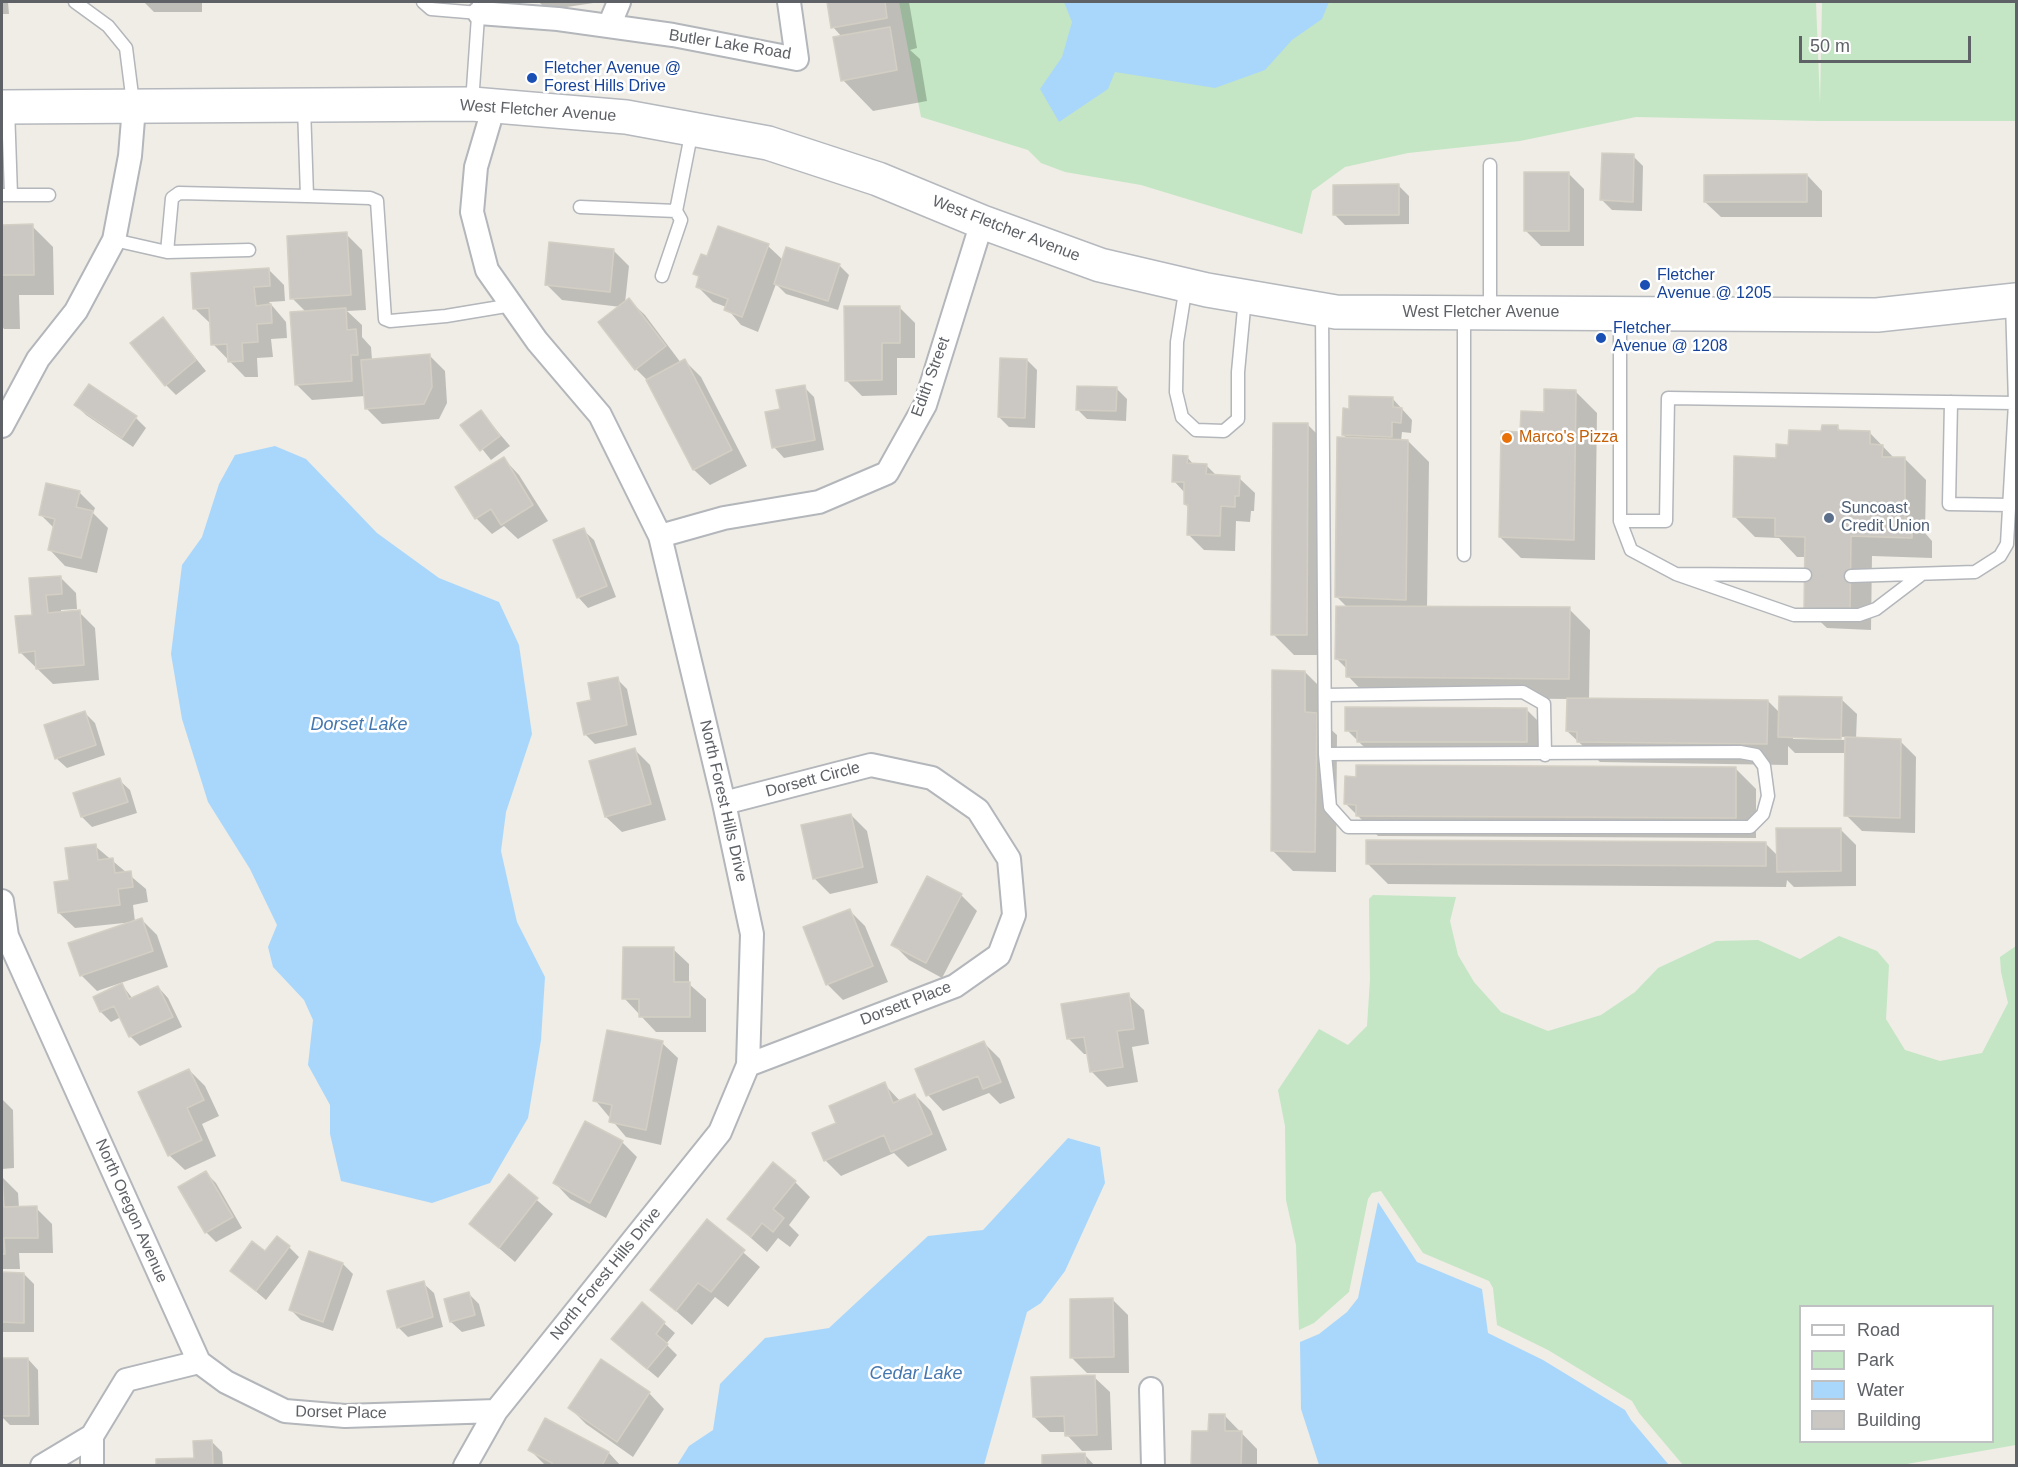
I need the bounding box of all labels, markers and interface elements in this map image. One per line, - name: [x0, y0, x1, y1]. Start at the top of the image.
- scale bar: [1802, 24, 1974, 62]
- street label: Butler Lake Road: [667, 26, 793, 64]
- text: 50 m: [1810, 36, 1850, 56]
- place label: Fletcher Avenue @ Forest Hills Drive: [544, 59, 681, 97]
- marker: Fletcher Avenue @ Forest Hills Drive: [525, 71, 539, 85]
- street label: West Fletcher Avenue: [459, 96, 617, 126]
- street label: West Fletcher Avenue: [929, 192, 1083, 266]
- place label: Fletcher Avenue @ 1205: [1657, 266, 1772, 304]
- marker: Fletcher Avenue @ 1205: [1638, 278, 1652, 292]
- street label: West Fletcher Avenue: [1403, 303, 1559, 323]
- place label: Fletcher Avenue @ 1208: [1613, 319, 1728, 357]
- marker: Fletcher Avenue @ 1208: [1594, 331, 1608, 345]
- street label: Edith Street: [908, 334, 954, 420]
- place label: Marco's Pizza: [1519, 428, 1618, 448]
- marker: Marco's Pizza: [1500, 431, 1514, 445]
- place label: Suncoast Credit Union: [1841, 499, 1930, 537]
- marker: Suncoast Credit Union: [1822, 511, 1836, 525]
- water label: Dorset Lake: [310, 714, 408, 736]
- street label: North Forest Hills Drive: [695, 718, 751, 884]
- street label: Dorsett Circle: [764, 758, 862, 802]
- street label: Dorsett Place: [858, 978, 954, 1030]
- street label: North Oregon Avenue: [91, 1136, 171, 1286]
- street label: North Forest Hills Drive: [547, 1204, 665, 1344]
- legend: [1799, 1305, 1994, 1443]
- text: Road: [1857, 1320, 1900, 1340]
- text: Park: [1857, 1350, 1894, 1370]
- water label: Cedar Lake: [869, 1363, 963, 1385]
- text: Water: [1857, 1380, 1904, 1400]
- street label: Dorset Place: [295, 1403, 387, 1423]
- text: Building: [1857, 1410, 1921, 1430]

